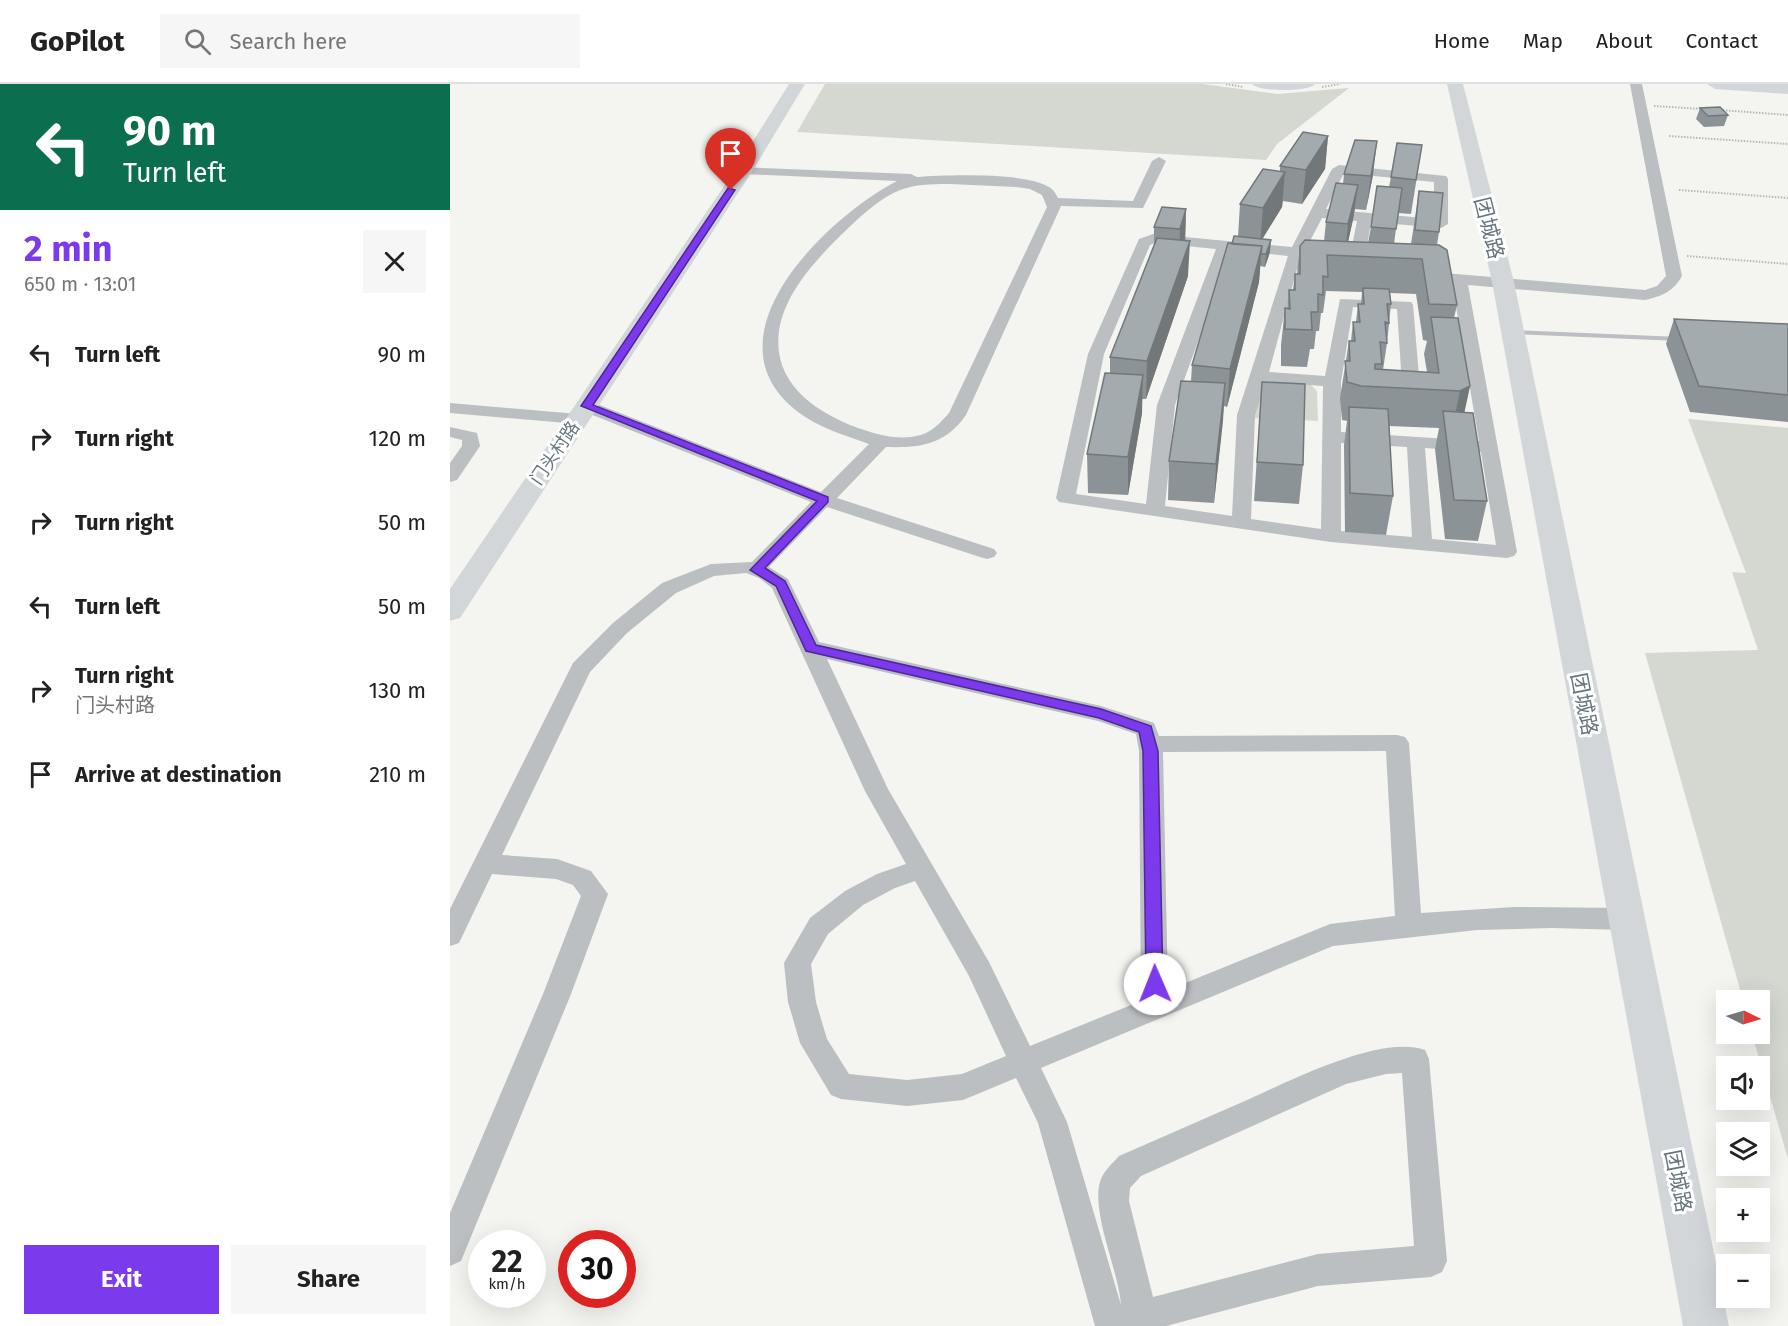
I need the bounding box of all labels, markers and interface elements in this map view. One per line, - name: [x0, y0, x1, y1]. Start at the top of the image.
- search box: [160, 14, 580, 68]
- text: GoPilot: [30, 25, 124, 58]
- icon: search: [181, 25, 214, 58]
- text: Search here: [229, 28, 347, 55]
- text: Home: [1434, 28, 1490, 54]
- text: Map: [1523, 28, 1563, 54]
- text: About: [1596, 28, 1653, 54]
- text: Contact: [1686, 28, 1758, 54]
- text: 90 m: [123, 106, 217, 156]
- icon: left: [24, 108, 102, 186]
- pin: [705, 128, 756, 190]
- icon: arrive: [714, 137, 747, 170]
- text: Turn left: [123, 157, 226, 189]
- street label: 团城路: [1469, 194, 1509, 262]
- text: 2 min: [24, 227, 113, 271]
- button: close: [363, 230, 426, 293]
- text: 650 m · 13:01: [24, 272, 136, 296]
- icon: left: [24, 338, 57, 371]
- text: Turn left: [75, 341, 160, 368]
- text: 90 m: [377, 341, 426, 368]
- street label: 门头村路: [526, 417, 584, 489]
- icon: right: [24, 422, 57, 455]
- text: Turn right: [75, 425, 174, 452]
- text: 120 m: [369, 425, 426, 452]
- icon: right: [24, 506, 57, 539]
- text: Turn right: [75, 509, 174, 536]
- text: 50 m: [378, 509, 426, 536]
- icon: left: [24, 590, 57, 623]
- text: Turn left: [75, 593, 160, 620]
- text: 50 m: [378, 593, 426, 620]
- text: Turn right: [75, 662, 174, 689]
- street label: 团城路: [1565, 671, 1603, 737]
- icon: right: [24, 674, 57, 707]
- text: 130 m: [369, 677, 426, 704]
- text: 门头村路: [75, 693, 155, 717]
- icon: arrive: [24, 758, 57, 791]
- text: Arrive at destination: [75, 761, 282, 788]
- text: 210 m: [369, 761, 426, 788]
- position arrow: [1123, 952, 1187, 1016]
- north arrow: [1716, 990, 1770, 1044]
- map controls: [1716, 990, 1770, 1308]
- button: sound: [1716, 1056, 1770, 1110]
- button: layers: [1716, 1122, 1770, 1176]
- street label: 团城路: [1659, 1148, 1697, 1214]
- button: +: [1716, 1188, 1770, 1242]
- speed limit sign: 30: [558, 1230, 636, 1308]
- text: 22: [491, 1244, 523, 1280]
- button: Exit: [24, 1245, 219, 1314]
- button: Share: [231, 1245, 426, 1314]
- button: −: [1716, 1254, 1770, 1308]
- text: km/h: [488, 1275, 526, 1293]

